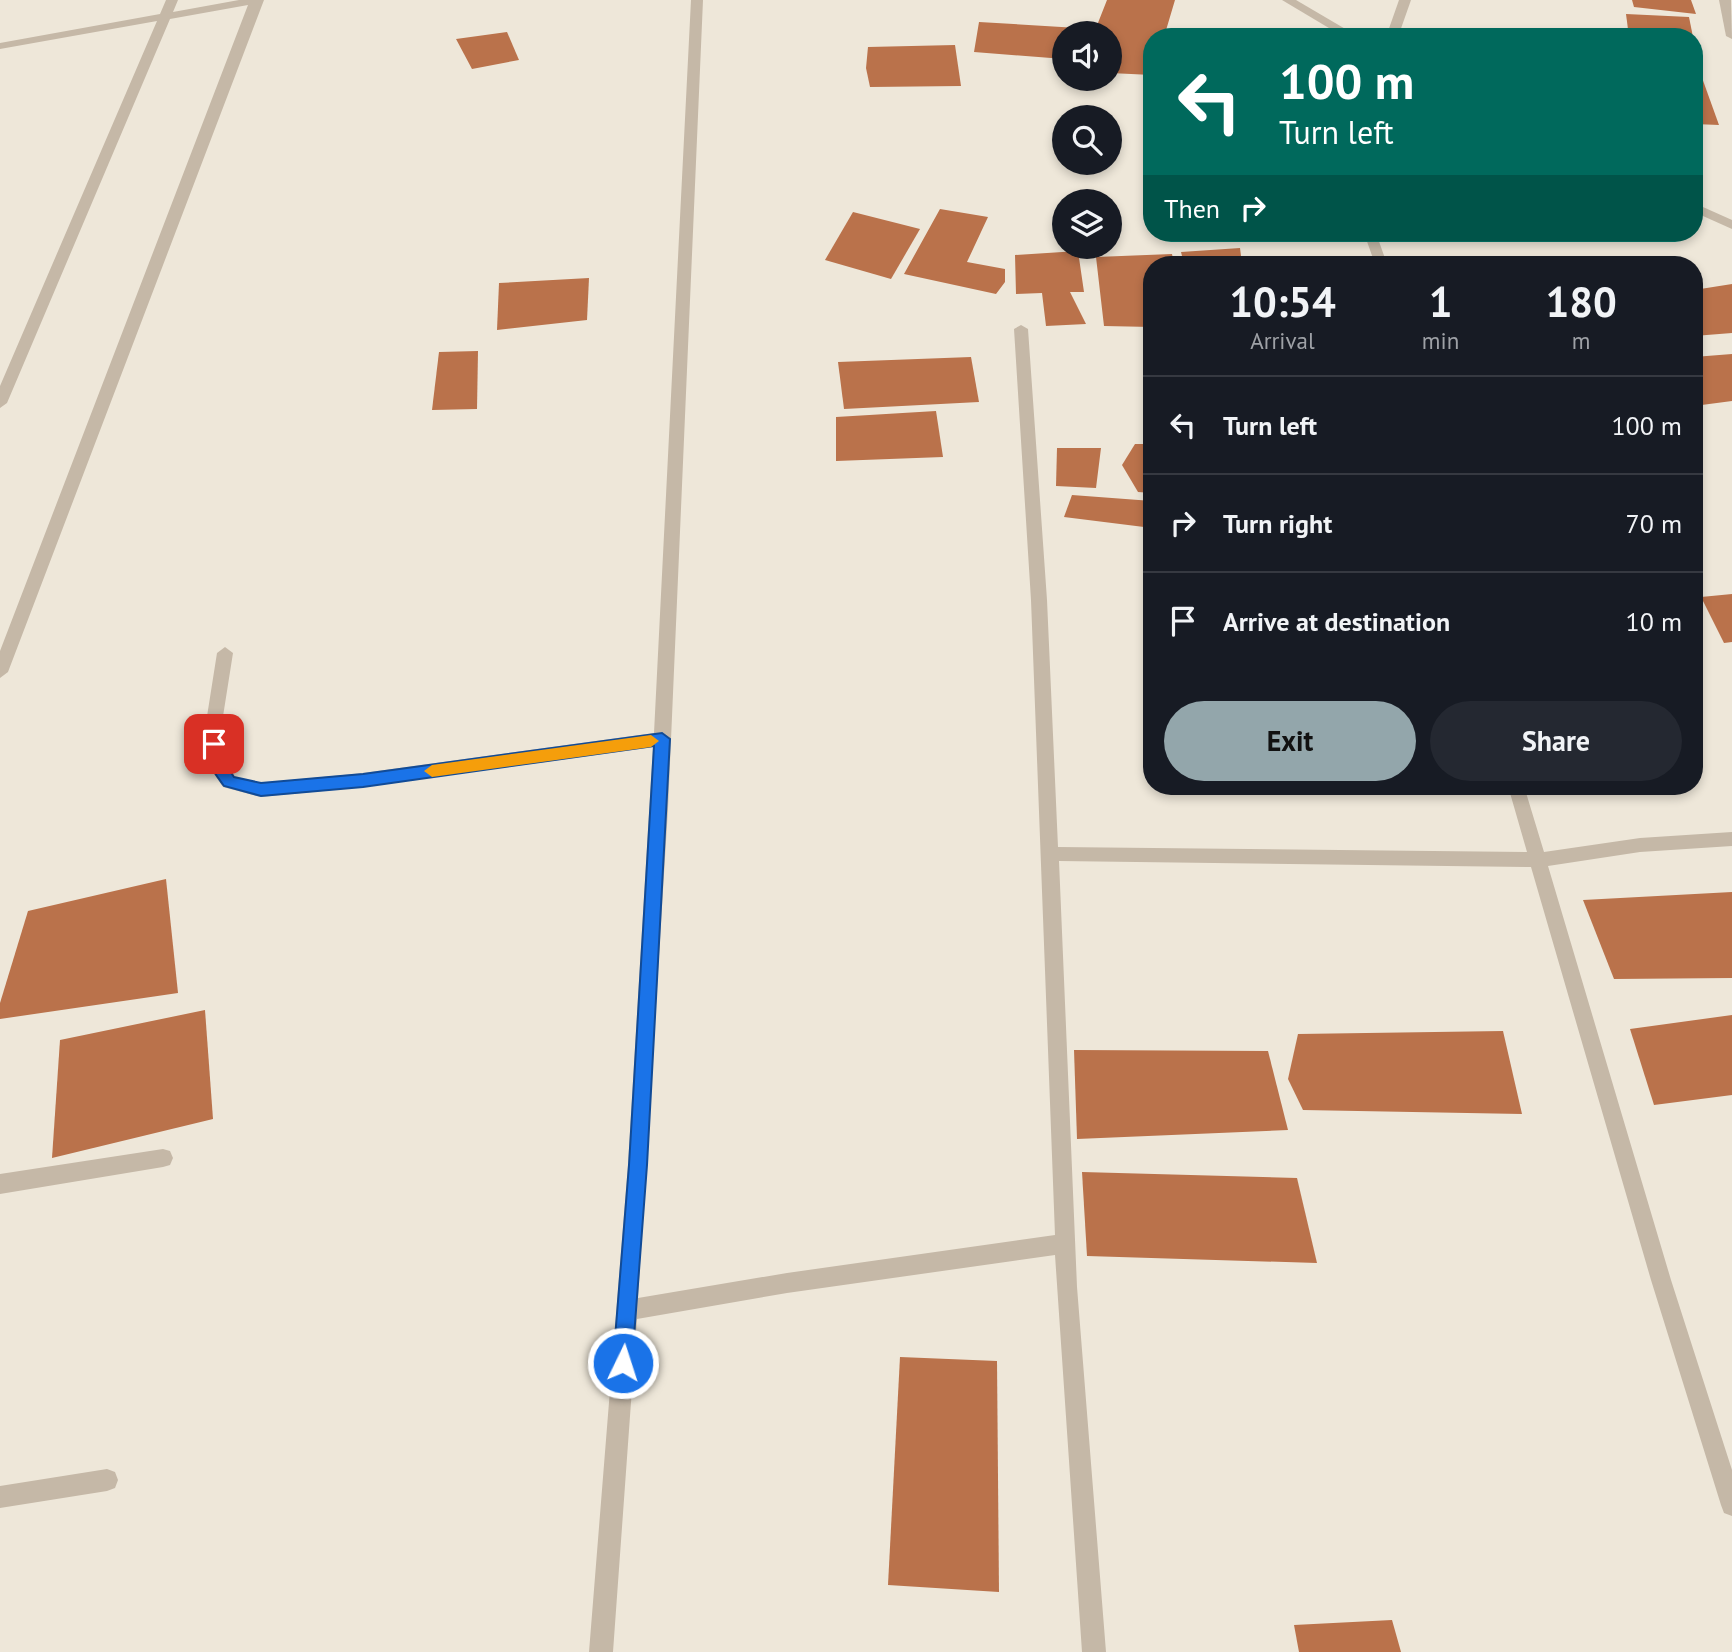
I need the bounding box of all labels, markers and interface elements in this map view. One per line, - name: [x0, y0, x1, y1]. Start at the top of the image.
- map controls: [1052, 21, 1122, 259]
- button: sound: [1052, 21, 1122, 91]
- text: 100 m: [1279, 49, 1414, 113]
- icon: left: [1164, 56, 1255, 147]
- button: search: [1052, 105, 1122, 175]
- text: Turn left: [1279, 111, 1394, 153]
- button: layers: [1052, 189, 1122, 259]
- icon: right: [1234, 189, 1272, 227]
- text: Then: [1164, 192, 1220, 225]
- text: 10:54: [1229, 274, 1336, 329]
- text: 1: [1429, 274, 1452, 329]
- text: 180: [1545, 274, 1617, 329]
- text: Arrival: [1250, 326, 1315, 355]
- text: min: [1422, 326, 1459, 355]
- text: m: [1572, 326, 1590, 355]
- icon: left: [1164, 406, 1202, 444]
- text: Turn left: [1223, 409, 1317, 442]
- text: 100 m: [1611, 409, 1682, 442]
- icon: right: [1164, 504, 1202, 542]
- text: Turn right: [1223, 507, 1332, 540]
- text: 70 m: [1626, 507, 1682, 540]
- icon: arrive: [1164, 602, 1202, 640]
- text: Arrive at destination: [1223, 605, 1450, 638]
- text: 10 m: [1626, 605, 1682, 638]
- button: Exit: [1164, 701, 1416, 781]
- button: Share: [1430, 701, 1682, 781]
- pin: [184, 714, 244, 774]
- icon: arrive: [195, 725, 233, 763]
- position arrow: [586, 1326, 660, 1400]

